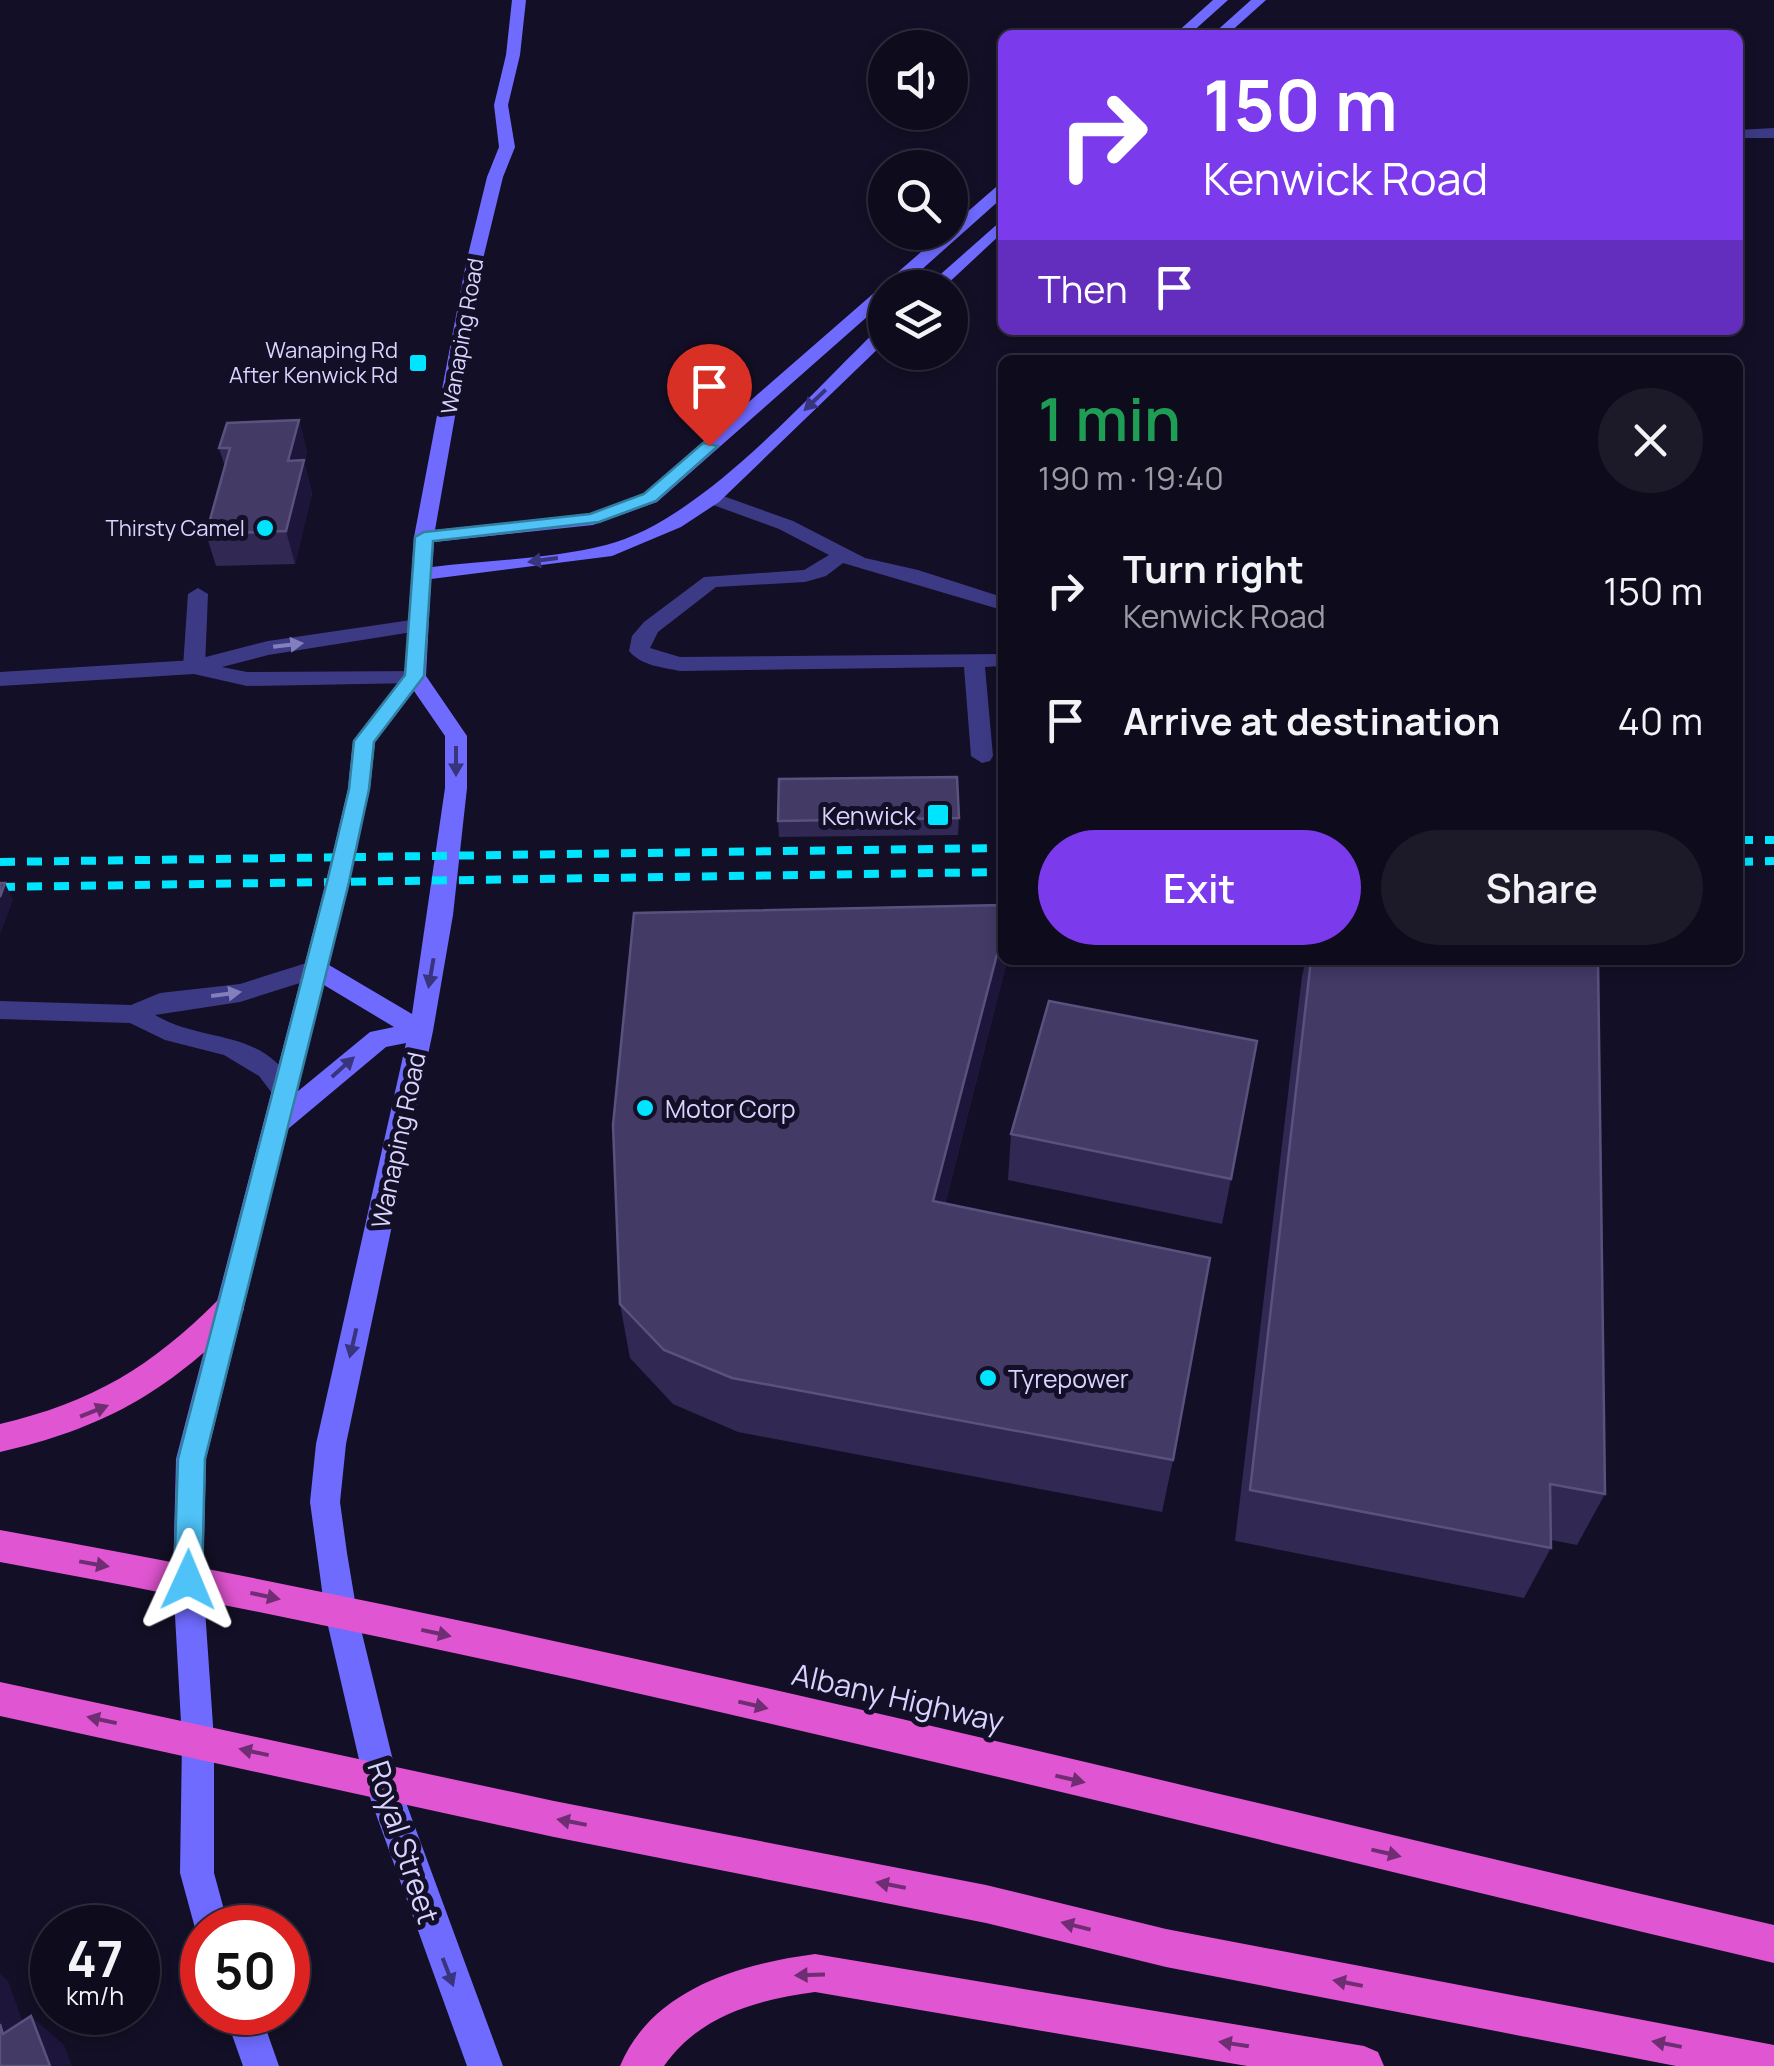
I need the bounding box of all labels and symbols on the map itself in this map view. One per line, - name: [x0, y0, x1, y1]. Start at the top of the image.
- street label: Wanaping Road: [434, 256, 490, 416]
- place label: Wanaping Rd After Kenwick Rd: [229, 335, 398, 390]
- pin: [667, 344, 752, 447]
- marker: Wanaping Rd After Kenwick Rd: [407, 352, 429, 374]
- one-way arrow: [803, 387, 827, 411]
- place label: Thirsty Camel: [106, 513, 245, 543]
- marker: Thirsty Camel: [254, 517, 276, 539]
- one-way arrow: [527, 553, 559, 569]
- one-way arrow: [273, 637, 305, 653]
- one-way arrow: [448, 745, 464, 777]
- place label: Kenwick: [822, 798, 917, 833]
- marker: Kenwick: [925, 802, 951, 828]
- one-way arrow: [423, 958, 438, 989]
- one-way arrow: [210, 986, 242, 1002]
- street label: Wanaping Road: [362, 1049, 434, 1231]
- one-way arrow: [331, 1056, 355, 1079]
- place label: Motor Corp: [665, 1091, 796, 1126]
- marker: Motor Corp: [634, 1097, 656, 1119]
- one-way arrow: [345, 1328, 360, 1359]
- place label: Tyrepower: [1008, 1361, 1129, 1396]
- marker: Tyrepower: [977, 1367, 999, 1389]
- one-way arrow: [79, 1403, 109, 1419]
- position arrow: [136, 1528, 240, 1632]
- one-way arrow: [79, 1557, 110, 1572]
- one-way arrow: [249, 1589, 280, 1605]
- one-way arrow: [421, 1625, 452, 1641]
- street label: Albany Highway: [788, 1653, 1008, 1741]
- one-way arrow: [738, 1698, 769, 1713]
- one-way arrow: [86, 1711, 117, 1727]
- one-way arrow: [239, 1744, 270, 1759]
- street label: Royal Street: [358, 1755, 450, 1929]
- one-way arrow: [1055, 1772, 1086, 1787]
- one-way arrow: [556, 1814, 587, 1830]
- one-way arrow: [1371, 1846, 1402, 1861]
- one-way arrow: [874, 1877, 906, 1892]
- speed limit sign: 50: [180, 1905, 310, 2035]
- one-way arrow: [1060, 1918, 1091, 1933]
- one-way arrow: [441, 1957, 456, 1987]
- one-way arrow: [794, 1967, 825, 1983]
- one-way arrow: [1332, 1974, 1363, 1990]
- one-way arrow: [1217, 2036, 1249, 2052]
- one-way arrow: [1651, 2036, 1682, 2051]

